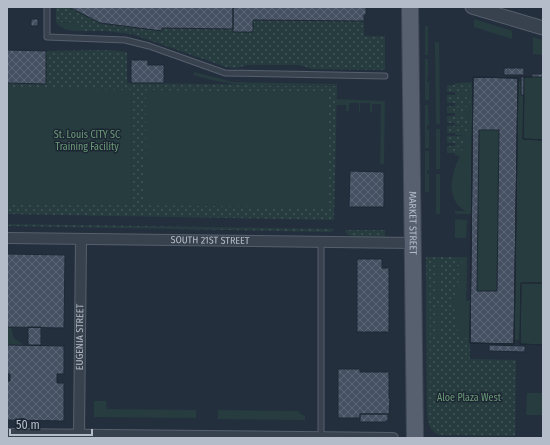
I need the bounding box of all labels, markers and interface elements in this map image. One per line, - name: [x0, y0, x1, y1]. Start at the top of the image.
- park label: St. Louis CITY SC Training Facility: [54, 129, 120, 153]
- street label: MARKET STREET: [406, 191, 419, 255]
- street label: SOUTH 21ST STREET: [170, 234, 250, 247]
- street label: EUGENIA STREET: [74, 303, 86, 370]
- park label: Aloe Plaza West: [437, 392, 502, 404]
- scale bar: [10, 411, 92, 437]
- text: 50 m: [16, 418, 40, 432]

